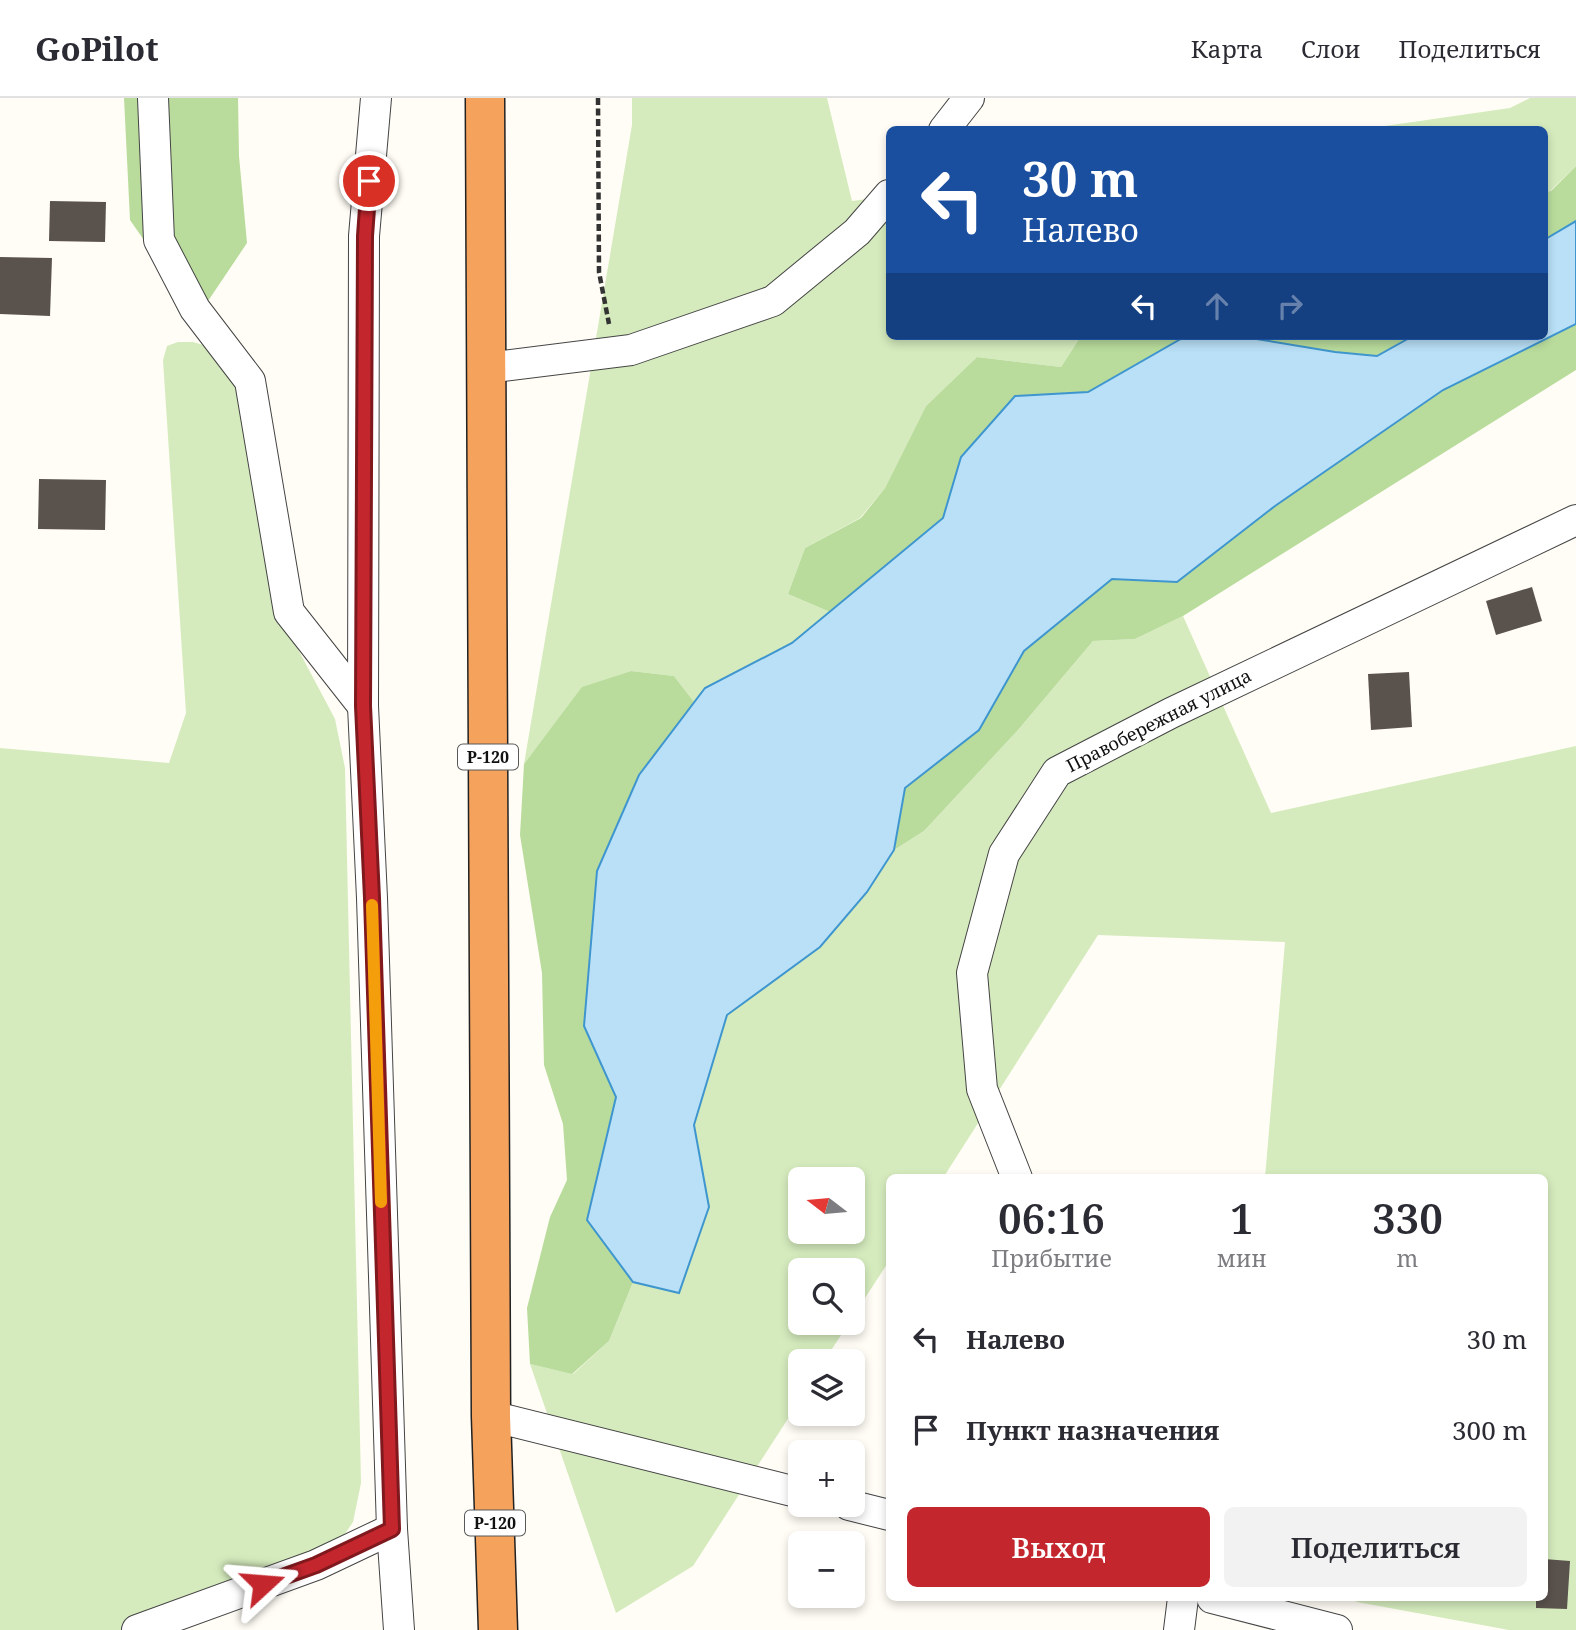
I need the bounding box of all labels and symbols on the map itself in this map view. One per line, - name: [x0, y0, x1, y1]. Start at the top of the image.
- pin: [339, 151, 399, 211]
- street label: Правобережная улица: [1062, 663, 1255, 777]
- road number: Р-120: [458, 744, 518, 770]
- north arrow: [788, 1167, 864, 1244]
- road number: Р-120: [465, 1511, 525, 1536]
- position arrow: [226, 1547, 300, 1621]

